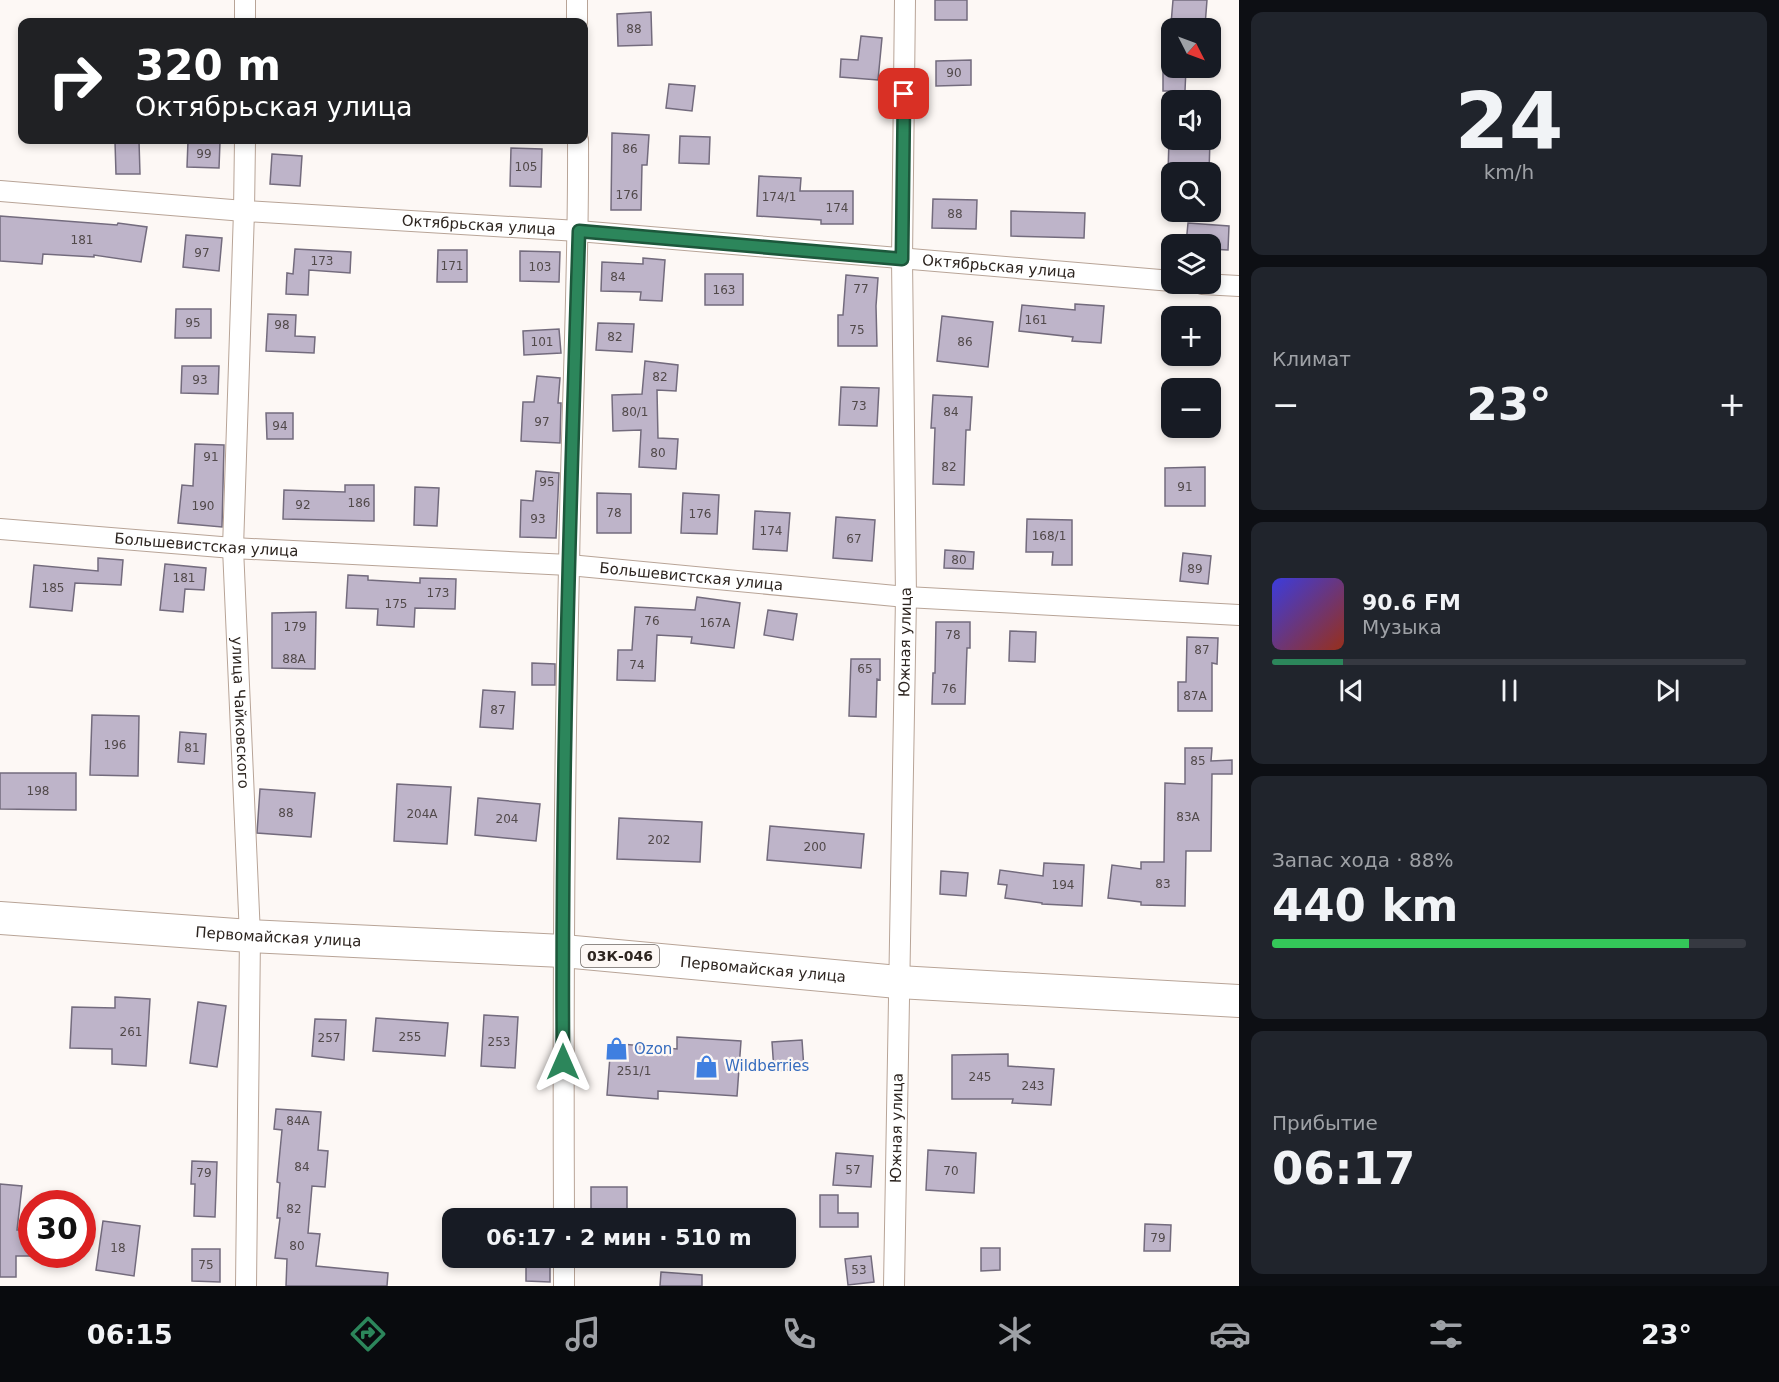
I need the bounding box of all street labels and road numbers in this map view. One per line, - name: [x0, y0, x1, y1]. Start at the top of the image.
- street label: Октябрьская улица: [401, 211, 556, 239]
- street label: Октябрьская улица: [921, 251, 1077, 282]
- street label: Большевистская улица: [114, 529, 299, 560]
- street label: Большевистская улица: [599, 559, 784, 594]
- street label: Южная улица: [895, 587, 915, 697]
- street label: улица Чайковского: [228, 636, 253, 789]
- street label: Первомайская улица: [195, 923, 362, 950]
- road number: 03К-046: [581, 945, 659, 967]
- street label: Первомайская улица: [679, 953, 847, 986]
- street label: Южная улица: [887, 1073, 907, 1183]

